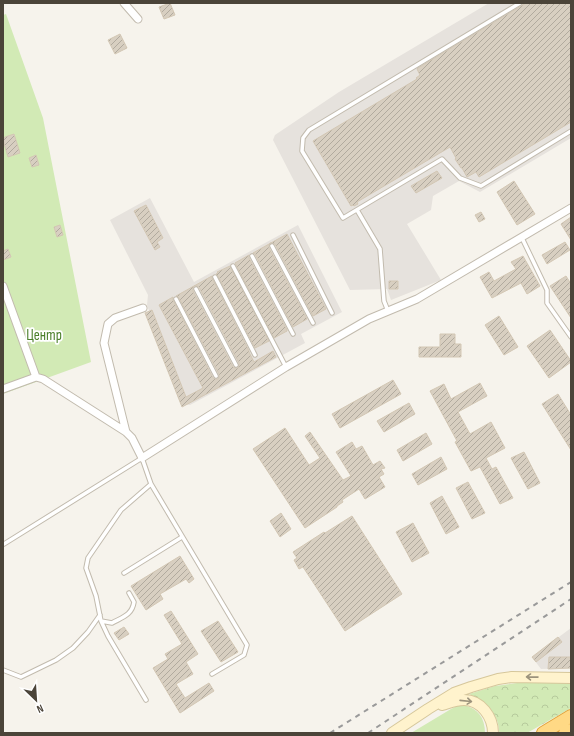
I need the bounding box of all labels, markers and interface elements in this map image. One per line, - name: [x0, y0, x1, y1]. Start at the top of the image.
- park label: Центр: [26, 326, 62, 345]
- one-way arrow: [526, 673, 539, 681]
- north arrow: [16, 680, 56, 720]
- one-way arrow: [459, 698, 472, 705]
- text: N: [34, 701, 45, 716]

